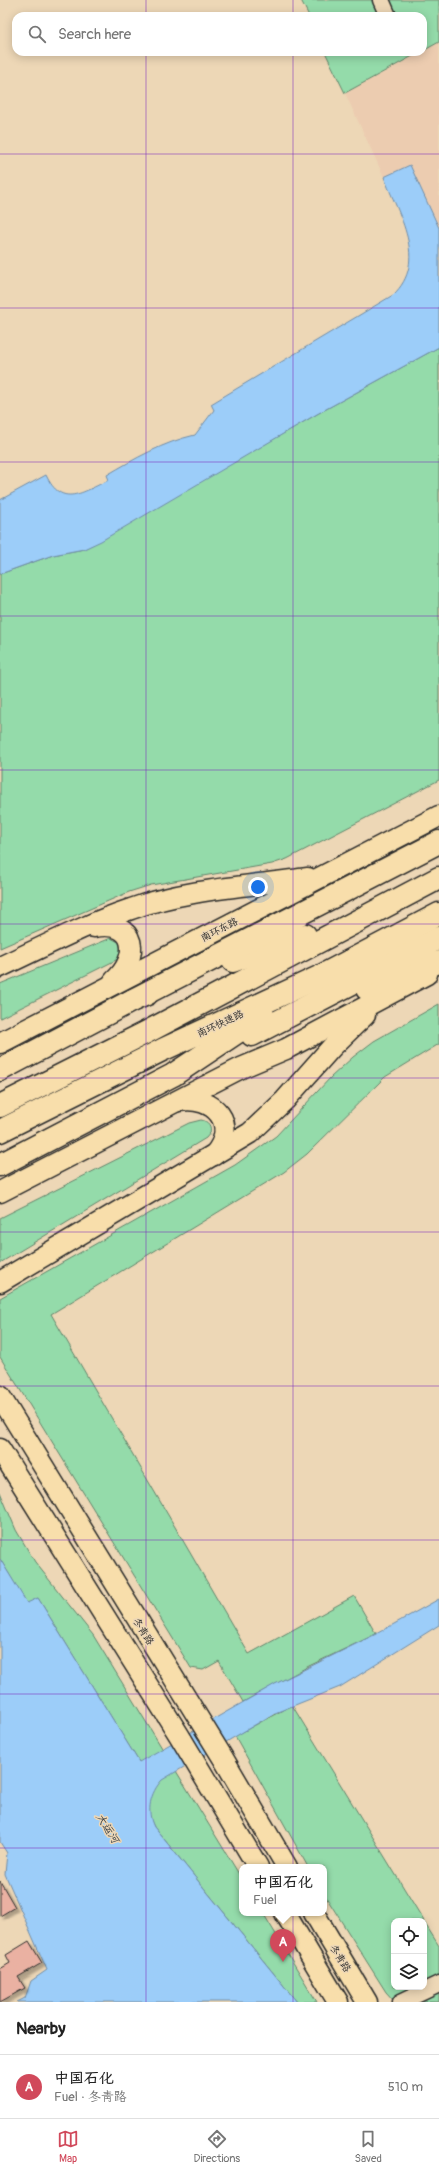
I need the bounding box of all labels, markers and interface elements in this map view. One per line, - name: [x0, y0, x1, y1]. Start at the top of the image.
- search box: [12, 12, 427, 56]
- icon: search: [26, 23, 48, 45]
- text: Search here: [58, 25, 131, 44]
- your location: [248, 877, 268, 897]
- street label: 南环东路: [199, 915, 240, 944]
- street label: 南环快速路: [195, 1008, 246, 1040]
- street label: 冬青路: [130, 1616, 156, 1647]
- water label: 大运河: [93, 1811, 123, 1847]
- popup: [239, 1864, 327, 1916]
- text: 中国石化: [253, 1873, 313, 1892]
- text: Fuel: [253, 1892, 277, 1908]
- map controls: [391, 1918, 427, 1990]
- button: locate: [391, 1918, 427, 1954]
- pin: A: [270, 1929, 296, 1962]
- street label: 冬青路: [327, 1943, 353, 1974]
- button: layers: [391, 1954, 427, 1990]
- text: Nearby: [16, 2018, 65, 2039]
- text: 中国石化: [54, 2069, 114, 2088]
- text: A: [25, 2079, 33, 2095]
- text: 510 m: [388, 2079, 423, 2095]
- text: Fuel · 冬青路: [54, 2089, 127, 2105]
- tab: Map: [57, 2128, 79, 2165]
- tab: Directions: [193, 2128, 240, 2165]
- tab: Saved: [355, 2128, 382, 2165]

